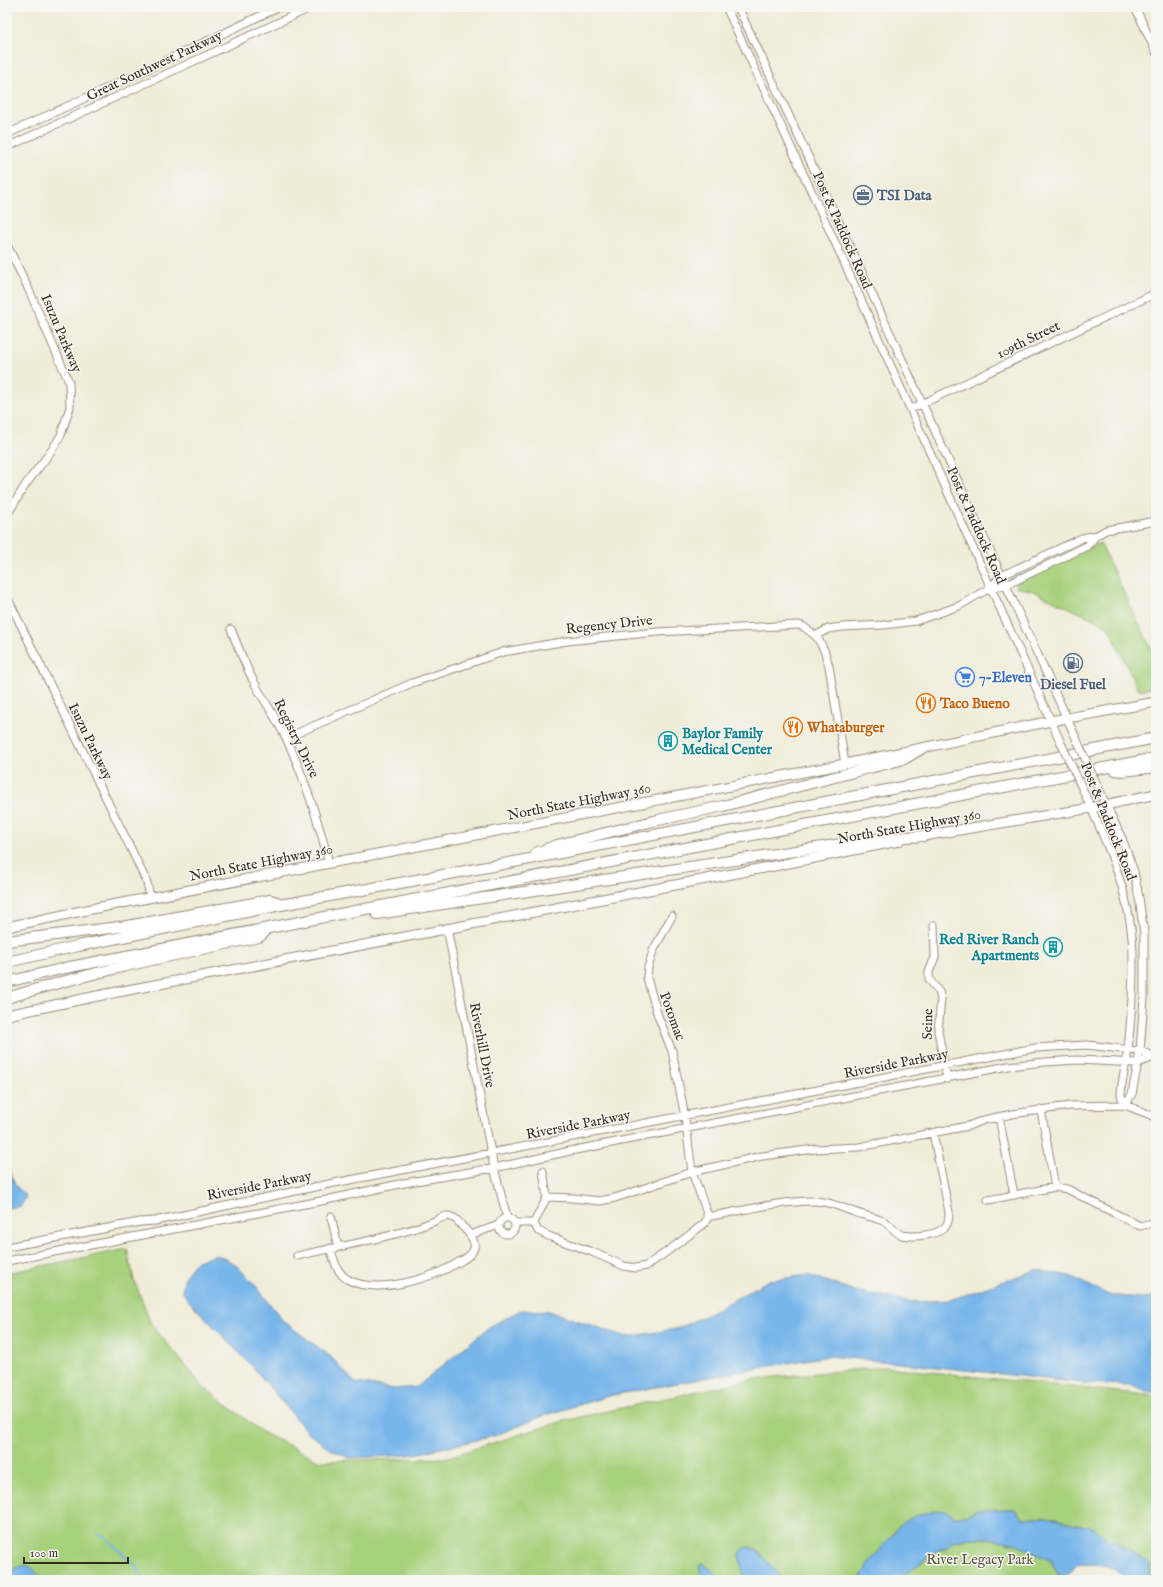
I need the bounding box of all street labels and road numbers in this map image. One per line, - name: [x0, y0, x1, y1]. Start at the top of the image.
- street label: Great Southwest Parkway: [84, 27, 225, 105]
- street label: Post & Paddock Road: [808, 169, 876, 292]
- street label: Isuzu Parkway: [36, 291, 86, 375]
- street label: 109th Street: [994, 317, 1063, 363]
- street label: Post & Paddock Road: [942, 464, 1010, 587]
- street label: Regency Drive: [565, 611, 654, 638]
- street label: Registry Drive: [269, 696, 323, 781]
- street label: Isuzu Parkway: [64, 700, 117, 783]
- street label: Post & Paddock Road: [1076, 759, 1140, 884]
- street label: North State Highway 360: [506, 779, 653, 825]
- street label: North State Highway 360: [836, 805, 983, 848]
- street label: North State Highway 360: [188, 840, 335, 886]
- street label: Potomac: [655, 990, 689, 1043]
- street label: Riverhill Drive: [465, 1001, 499, 1090]
- street label: Seine: [919, 1008, 937, 1040]
- street label: Riverside Parkway: [842, 1045, 950, 1083]
- street label: Riverside Parkway: [524, 1106, 632, 1144]
- street label: Riverside Parkway: [205, 1167, 313, 1205]

